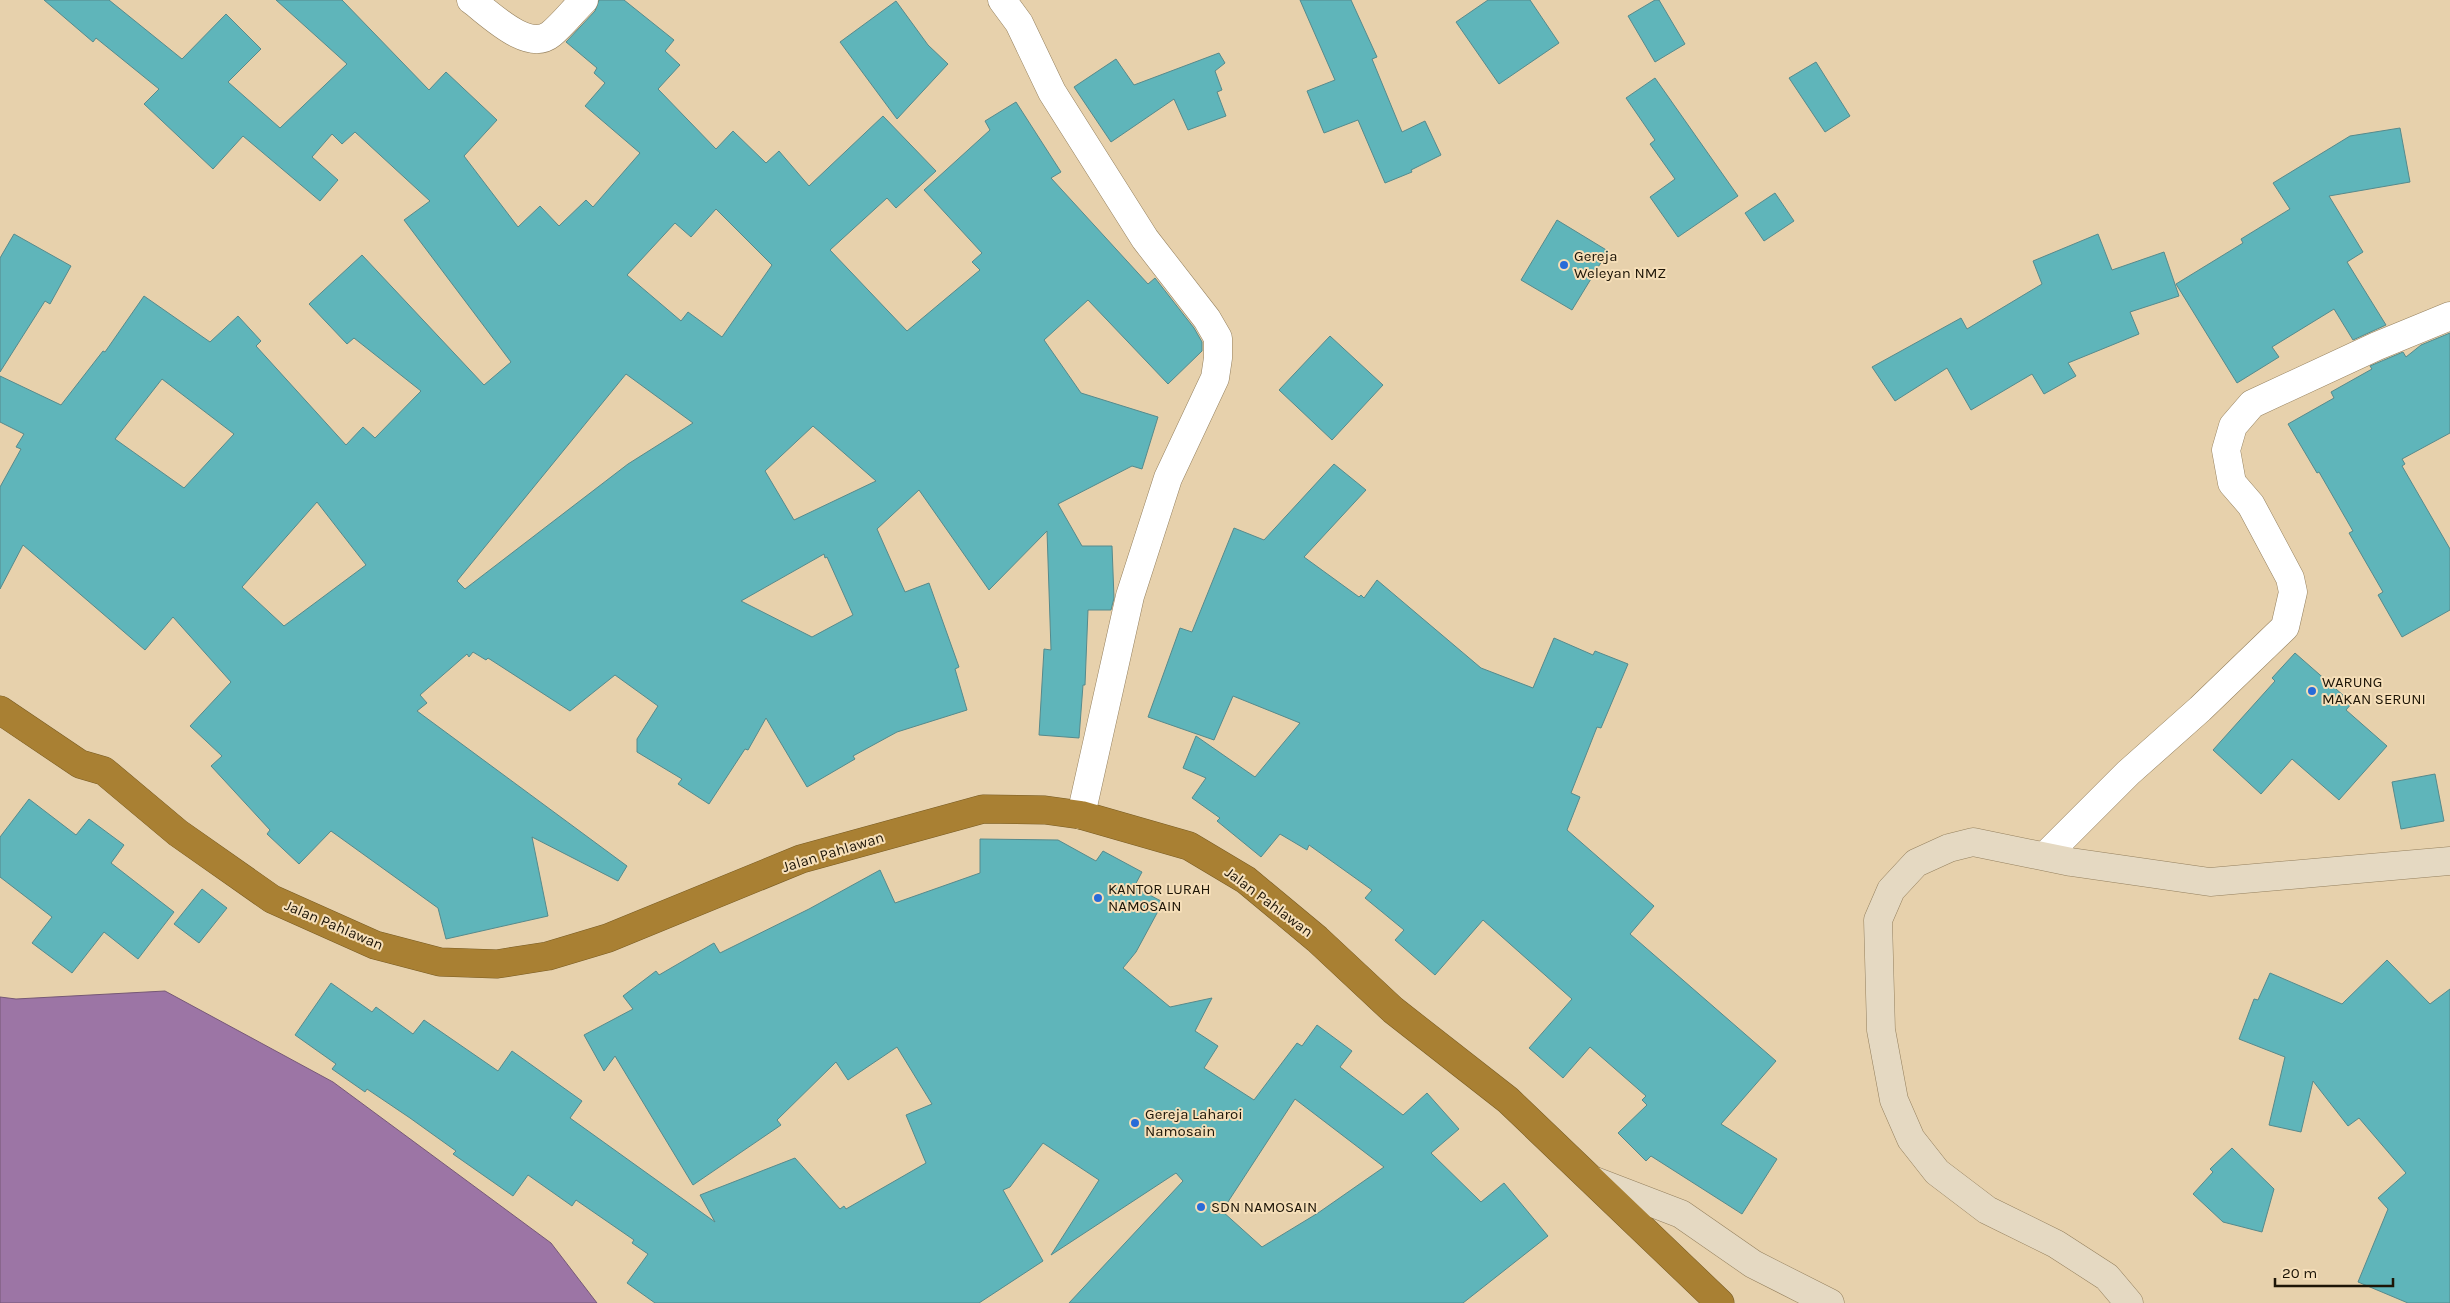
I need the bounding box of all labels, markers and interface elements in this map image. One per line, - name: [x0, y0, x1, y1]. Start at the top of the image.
- place label: Gereja Weleyan NMZ: [1574, 247, 1666, 282]
- marker: Gereja Weleyan NMZ: [1558, 259, 1570, 271]
- place label: WARUNG MAKAN SERUNI: [2322, 673, 2426, 708]
- marker: WARUNG MAKAN SERUNI: [2306, 685, 2318, 697]
- street label: Jalan Pahlawan: [780, 828, 886, 876]
- street label: Jalan Pahlawan: [1221, 863, 1317, 941]
- place label: KANTOR LURAH NAMOSAIN: [1108, 880, 1211, 915]
- marker: KANTOR LURAH NAMOSAIN: [1092, 892, 1104, 904]
- street label: Jalan Pahlawan: [282, 896, 386, 954]
- place label: Gereja Laharoi Namosain: [1145, 1105, 1243, 1140]
- marker: Gereja Laharoi Namosain: [1129, 1117, 1141, 1129]
- place label: SDN NAMOSAIN: [1211, 1198, 1317, 1216]
- marker: SDN NAMOSAIN: [1195, 1201, 1207, 1213]
- scale bar: [2275, 1256, 2392, 1288]
- text: 20 m: [2282, 1264, 2317, 1282]

